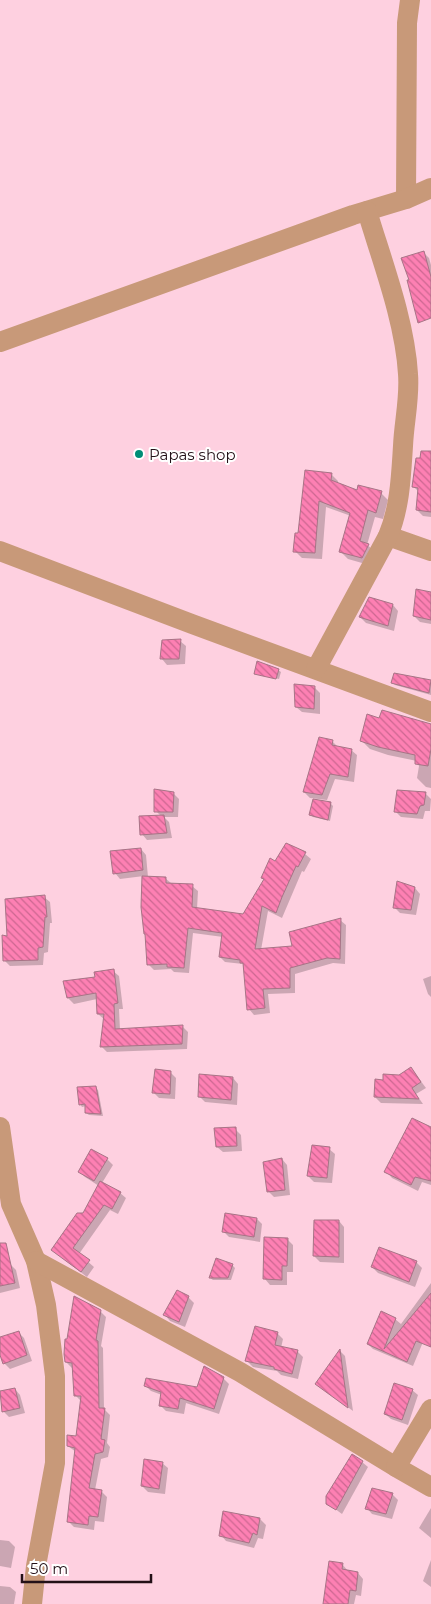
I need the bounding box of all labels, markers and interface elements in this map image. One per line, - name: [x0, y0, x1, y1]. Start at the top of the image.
- place label: Papas shop: [149, 445, 236, 464]
- marker: Papas shop: [133, 448, 145, 460]
- scale bar: [22, 1552, 151, 1584]
- text: 50 m: [30, 1559, 68, 1578]

